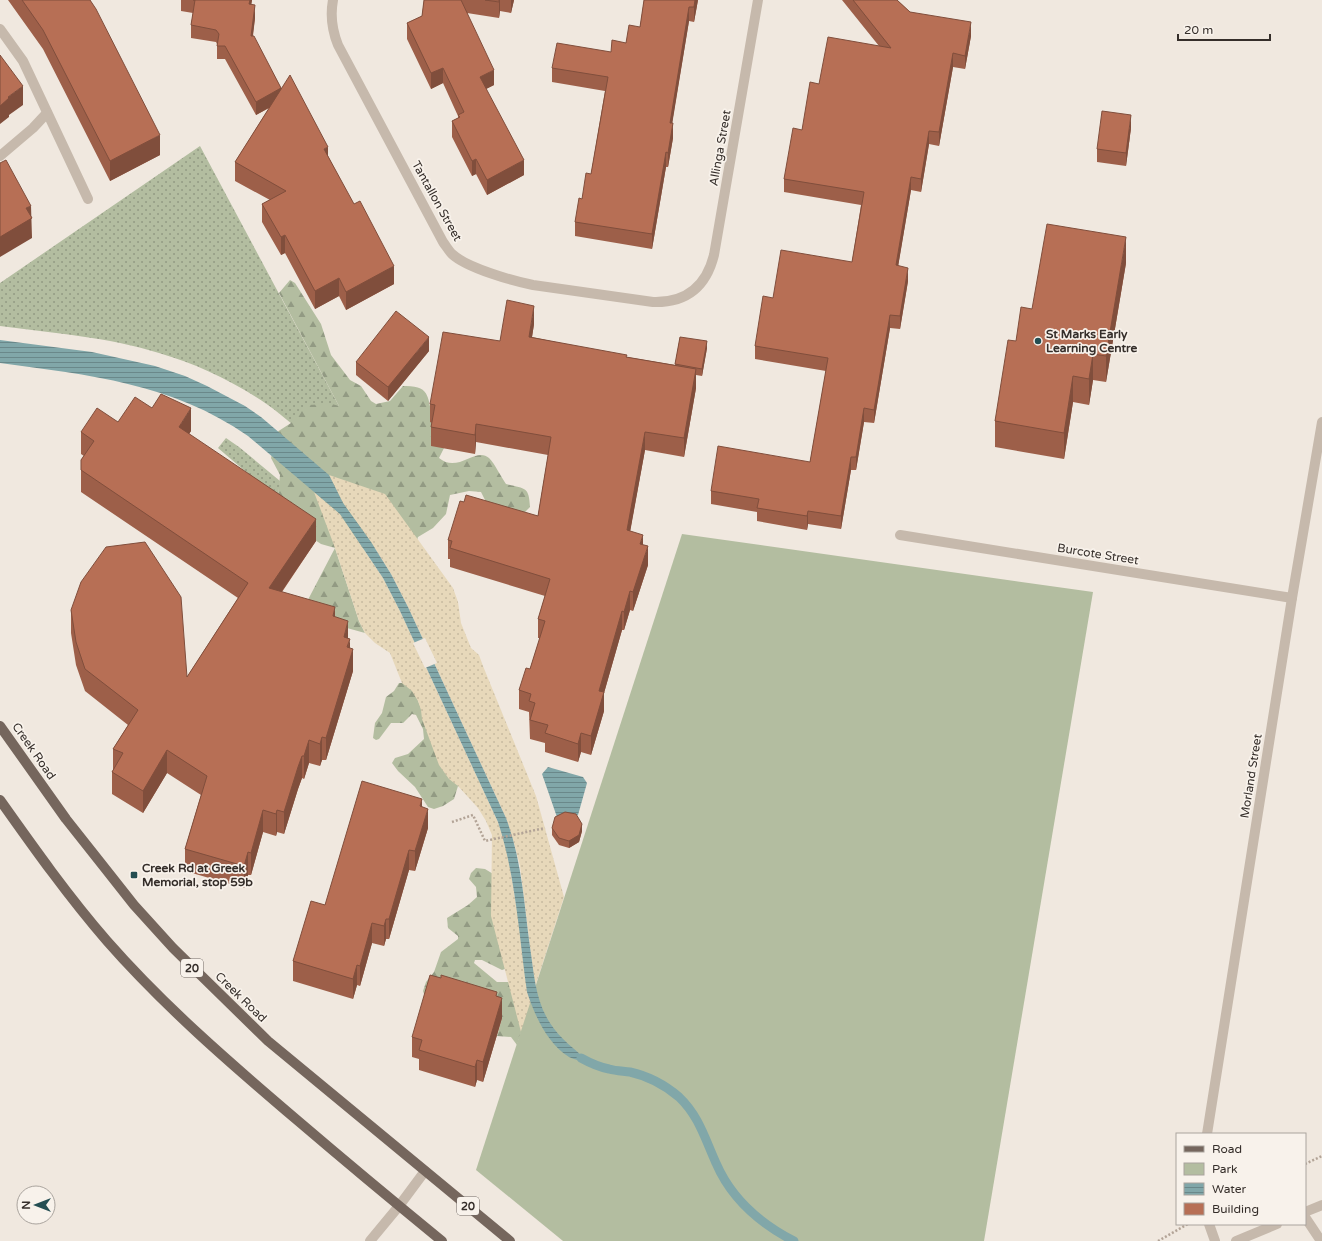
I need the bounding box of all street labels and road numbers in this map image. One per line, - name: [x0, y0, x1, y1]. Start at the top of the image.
- street label: Allinga Street: [706, 109, 734, 187]
- street label: Tantallon Street: [409, 158, 465, 244]
- street label: Burcote Street: [1056, 541, 1140, 567]
- street label: Creek Road: [9, 720, 59, 782]
- street label: Morland Street: [1237, 732, 1265, 819]
- road number: 20: [181, 959, 203, 977]
- street label: Creek Road: [212, 969, 270, 1025]
- road number: 20: [457, 1197, 479, 1215]

